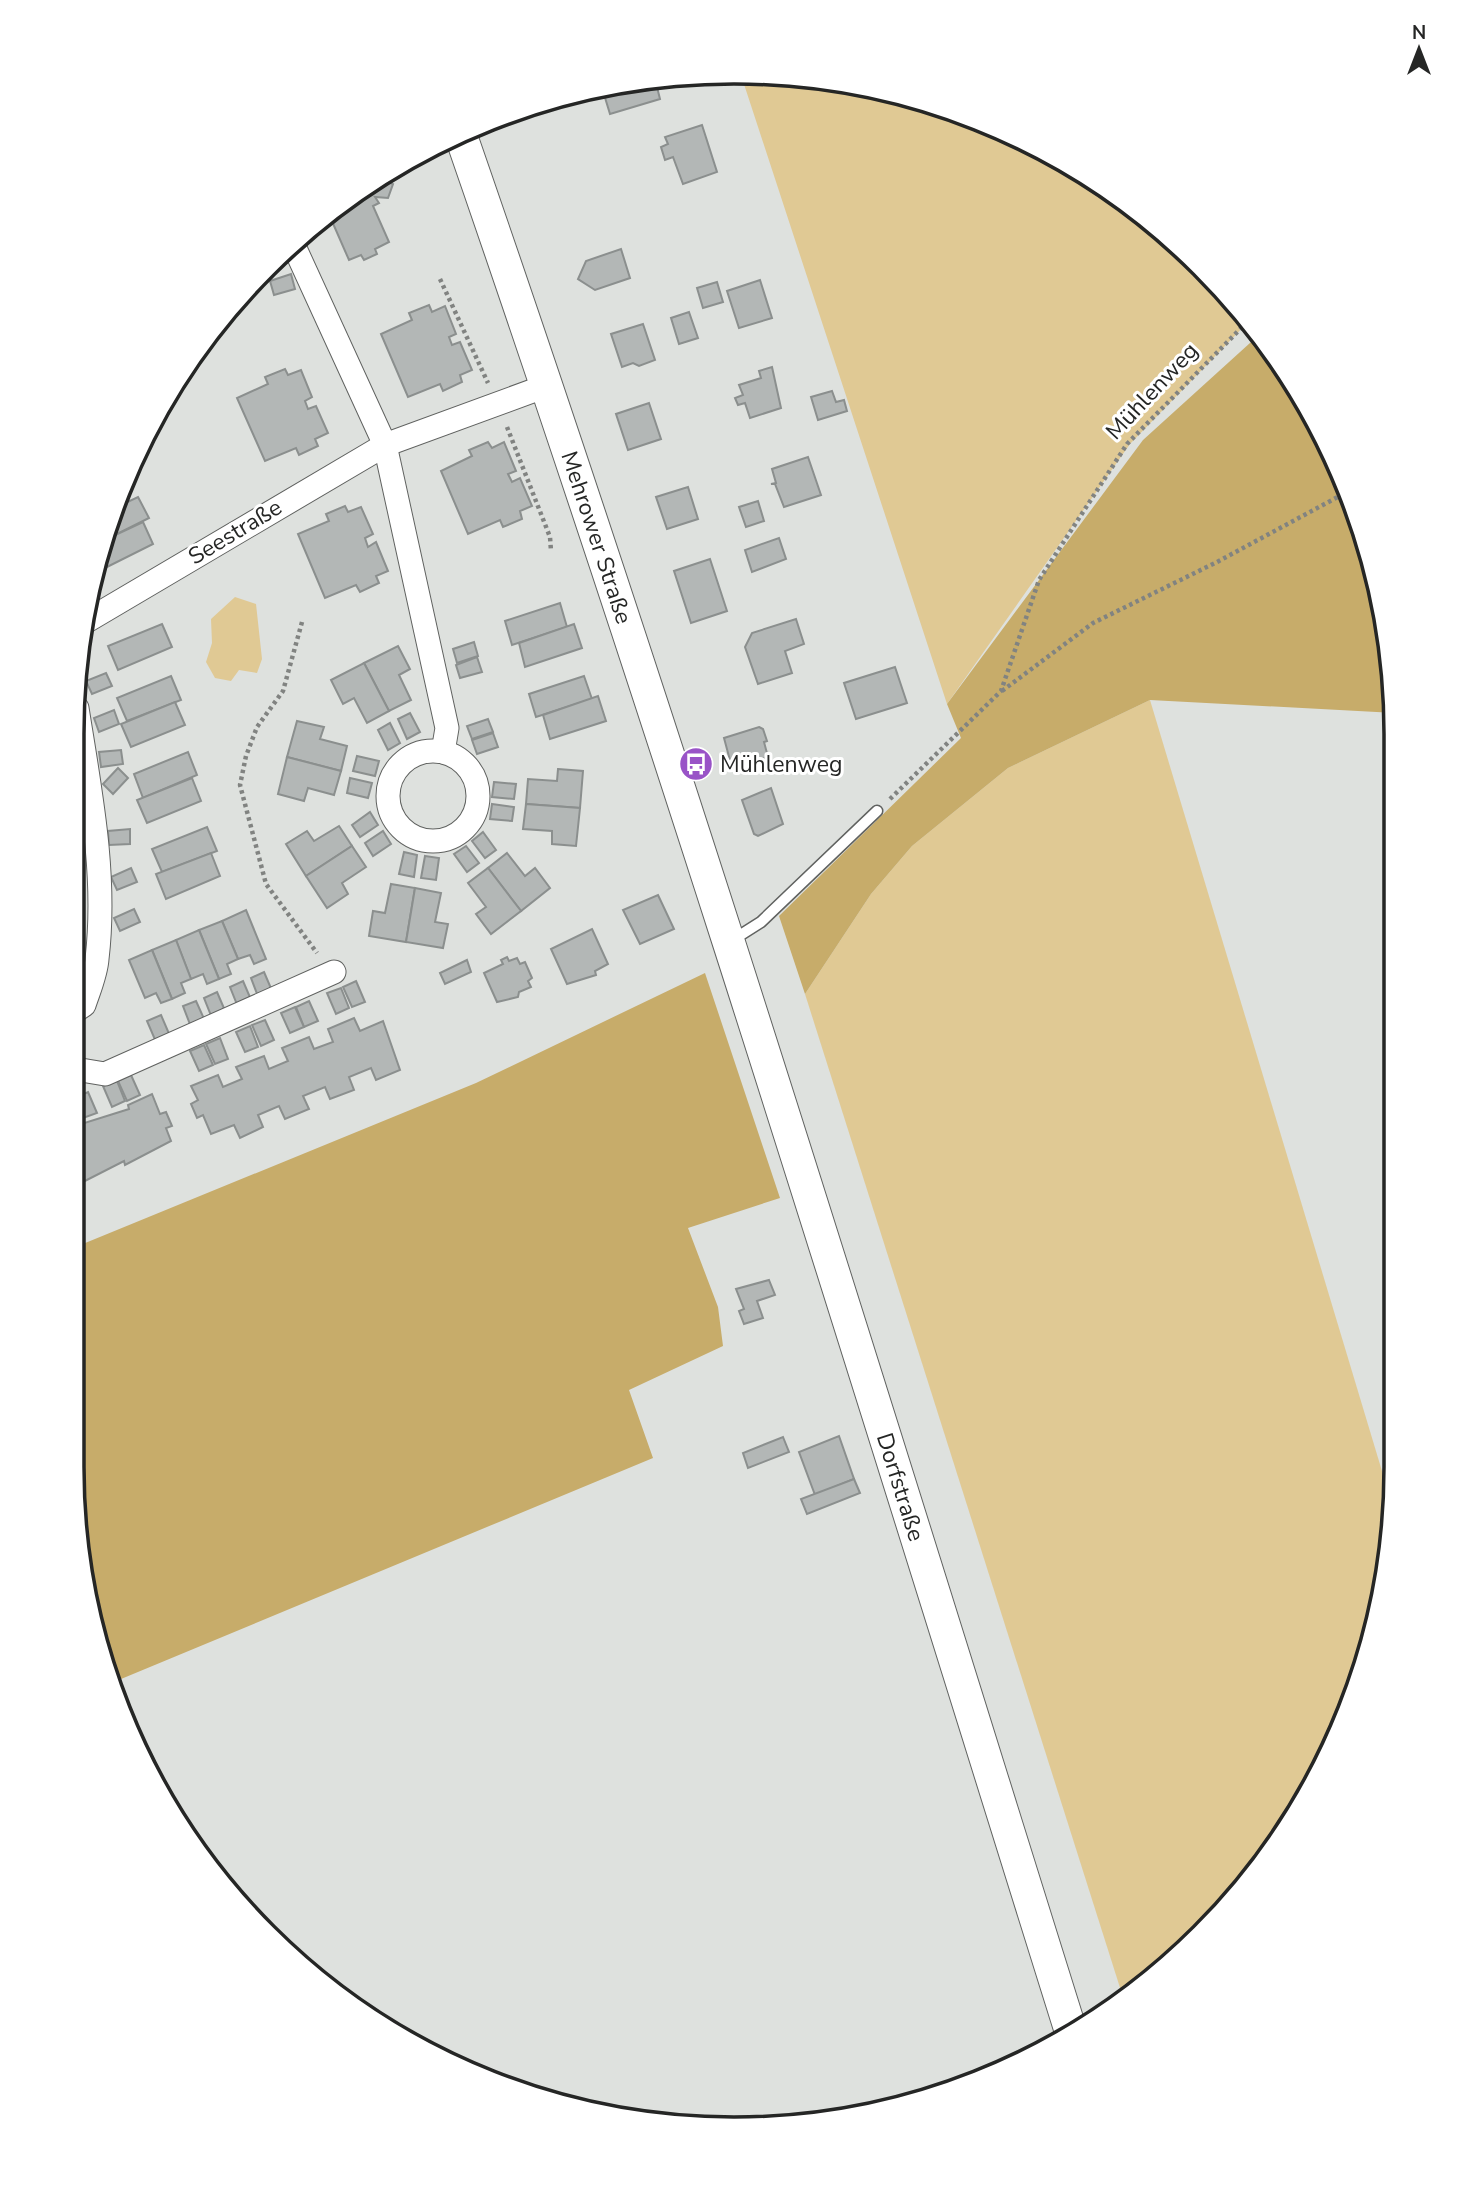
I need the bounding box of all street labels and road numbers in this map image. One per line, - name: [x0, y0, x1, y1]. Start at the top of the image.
- street label: Mühlenweg: [1099, 336, 1205, 446]
- street label: Mehrower Straße: [554, 447, 640, 628]
- street label: Seestraße: [182, 492, 288, 572]
- street label: Dorfstraße: [869, 1429, 932, 1545]

